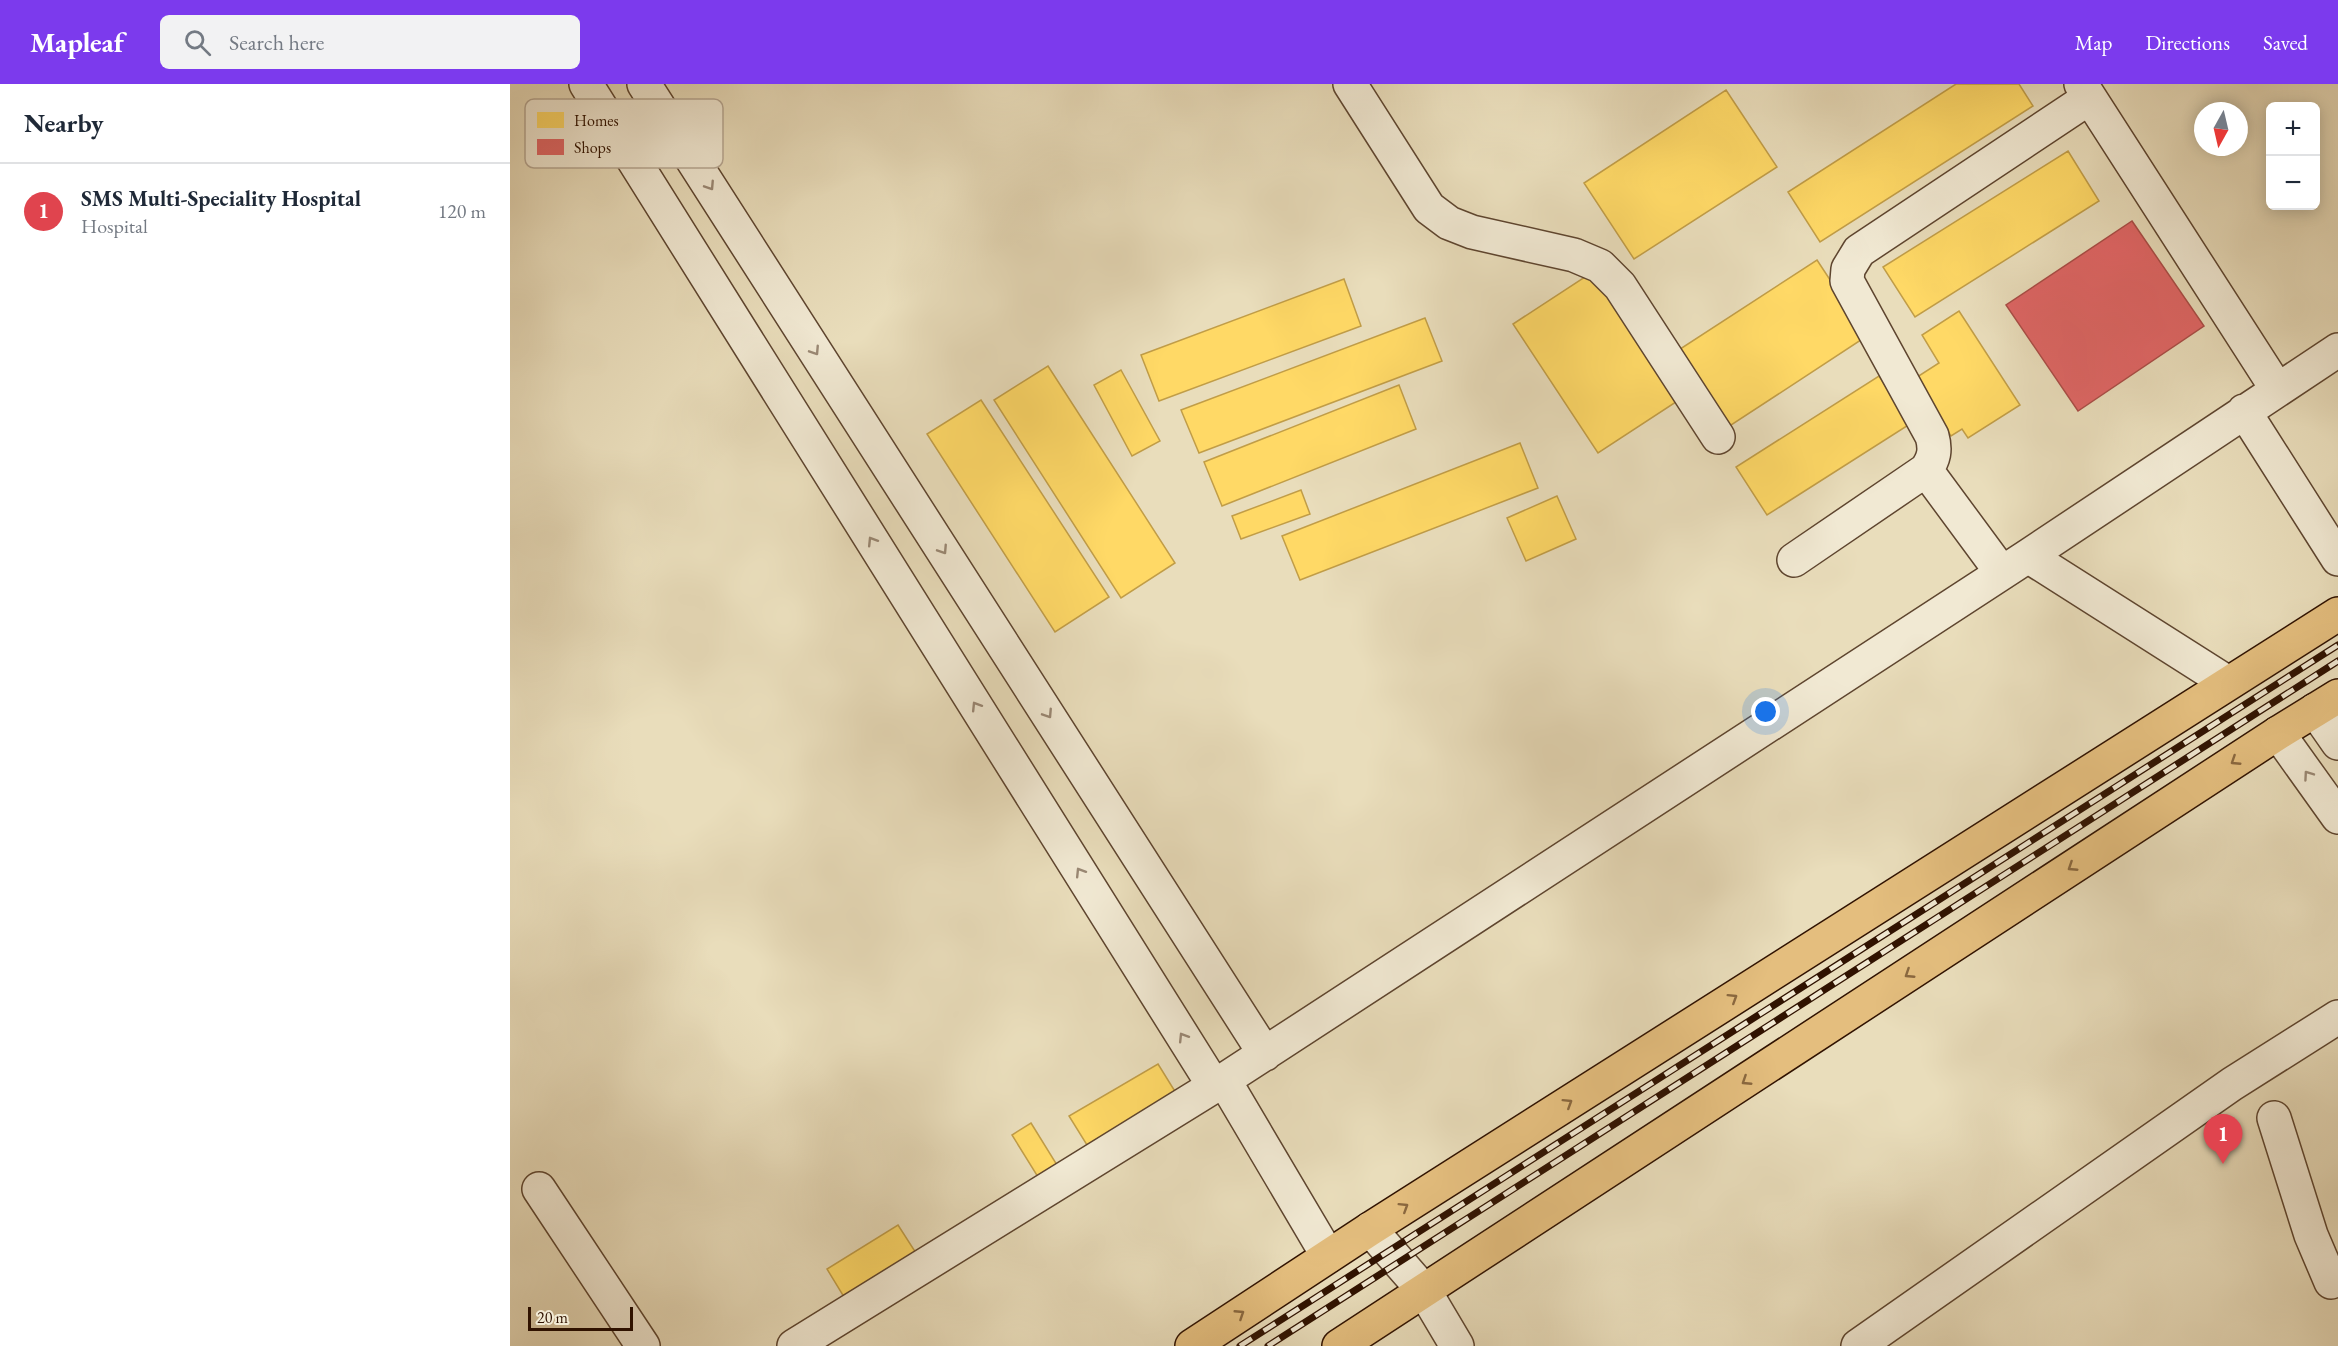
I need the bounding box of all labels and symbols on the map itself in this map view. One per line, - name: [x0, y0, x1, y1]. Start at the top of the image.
- legend: [525, 99, 723, 168]
- north arrow: [2194, 102, 2248, 156]
- text: Homes: [574, 110, 619, 131]
- text: Shops: [574, 137, 611, 158]
- one-way arrow: [702, 180, 714, 190]
- one-way arrow: [807, 344, 818, 355]
- one-way arrow: [868, 537, 880, 547]
- one-way arrow: [935, 544, 947, 554]
- your location: [1751, 697, 1780, 726]
- one-way arrow: [972, 702, 983, 713]
- one-way arrow: [1040, 708, 1052, 718]
- one-way arrow: [2231, 753, 2242, 764]
- one-way arrow: [2304, 771, 2315, 782]
- one-way arrow: [2068, 860, 2078, 872]
- one-way arrow: [1076, 867, 1087, 878]
- one-way arrow: [1905, 967, 1915, 979]
- one-way arrow: [1727, 994, 1737, 1006]
- one-way arrow: [1179, 1033, 1190, 1044]
- one-way arrow: [1742, 1074, 1752, 1086]
- one-way arrow: [1562, 1099, 1573, 1110]
- pin: 1: [2204, 1114, 2242, 1164]
- one-way arrow: [1398, 1203, 1408, 1215]
- scale bar: [528, 1304, 633, 1332]
- one-way arrow: [1234, 1310, 1245, 1321]

